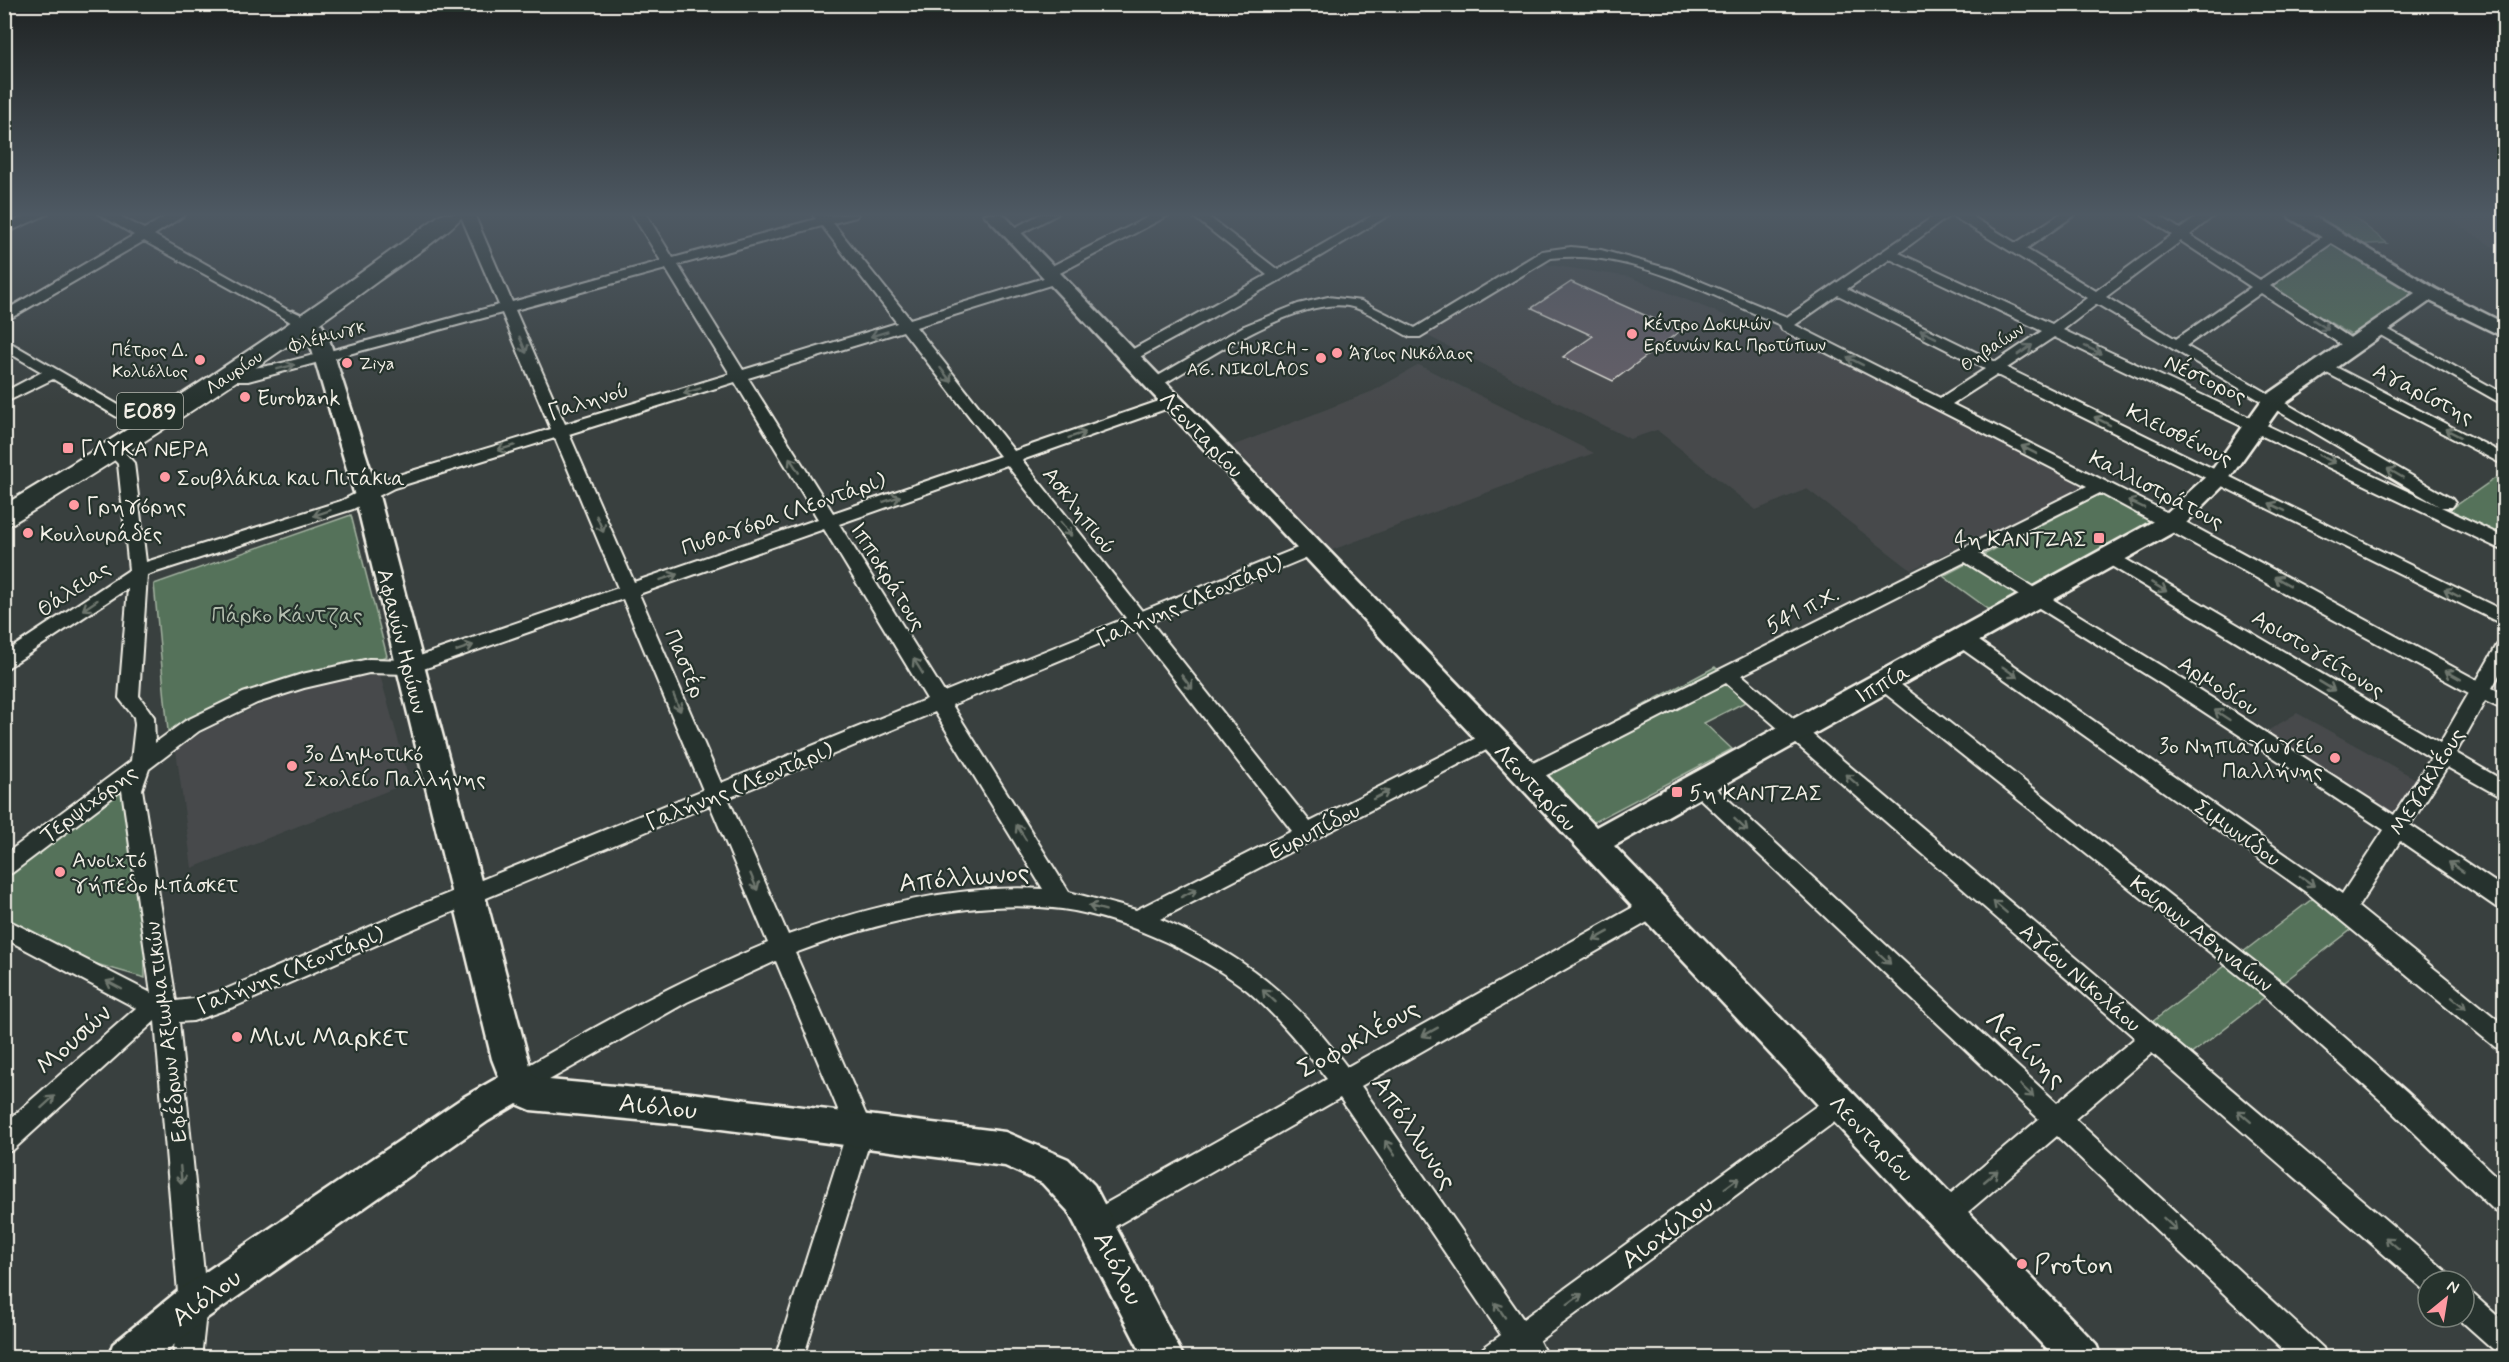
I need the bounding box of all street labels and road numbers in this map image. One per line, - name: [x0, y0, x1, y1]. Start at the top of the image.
- street label: Φλέμινγκ: [285, 314, 368, 359]
- street label: Θηβαίων: [1956, 318, 2029, 378]
- street label: Λαυρίου: [201, 345, 268, 401]
- street label: Νέστορος: [2159, 348, 2251, 411]
- street label: Αγαρίστης: [2368, 357, 2478, 432]
- street label: Γαληνού: [545, 376, 633, 427]
- street label: Λεονταρίου: [1152, 386, 1249, 485]
- road number: ΕΟ89: [117, 393, 183, 429]
- street label: Κλεισθένους: [2121, 397, 2238, 474]
- street label: Καλλιστράτους: [2084, 445, 2228, 537]
- street label: Ασκληπιού: [1035, 462, 1121, 561]
- street label: Πυθαγόρα (Λεοντάρι): [678, 467, 890, 563]
- street label: Ιπποκράτους: [843, 518, 932, 637]
- street label: Γαλήνης (Λεοντάρι): [1092, 550, 1287, 654]
- street label: Θάλειας: [32, 555, 116, 624]
- street label: Αφανών Ηρώων: [369, 566, 433, 717]
- street label: 541 π.Χ.: [1762, 581, 1844, 641]
- street label: Αριστογείτονος: [2246, 604, 2389, 705]
- street label: Παστέρ: [657, 625, 712, 702]
- street label: Αρμοδίου: [2172, 650, 2263, 723]
- street label: Ιππία: [1851, 658, 1915, 711]
- street label: Μεγακλέους: [2383, 722, 2472, 841]
- street label: Γαλήνης (Λεοντάρι): [642, 736, 838, 837]
- street label: Λεονταρίου: [1487, 739, 1582, 838]
- street label: Τερψιχόρης: [35, 759, 143, 850]
- street label: Σιμωνίδου: [2188, 794, 2286, 874]
- street label: Ευρυπίδου: [1265, 797, 1365, 867]
- street label: Απόλλωνος: [897, 855, 1031, 902]
- street label: Κούρων Αθηναίων: [2123, 870, 2278, 999]
- street label: Αγίου Νικολάου: [2013, 918, 2146, 1039]
- street label: Εφέδρων Αξιωματικών: [138, 919, 194, 1144]
- street label: Γαλήνης (Λεοντάρι): [193, 920, 389, 1021]
- street label: Σοφοκλέους: [1291, 991, 1426, 1087]
- street label: Μουσών: [28, 996, 120, 1084]
- street label: Λεαίνης: [1977, 1004, 2073, 1097]
- street label: Απόλλωνος: [1363, 1069, 1465, 1197]
- street label: Αιόλου: [617, 1086, 699, 1129]
- street label: Λεονταρίου: [1822, 1090, 1919, 1189]
- street label: Αιοχύλου: [1614, 1187, 1721, 1278]
- street label: Αιόλου: [1084, 1226, 1151, 1312]
- street label: Αιόλου: [165, 1261, 249, 1336]

